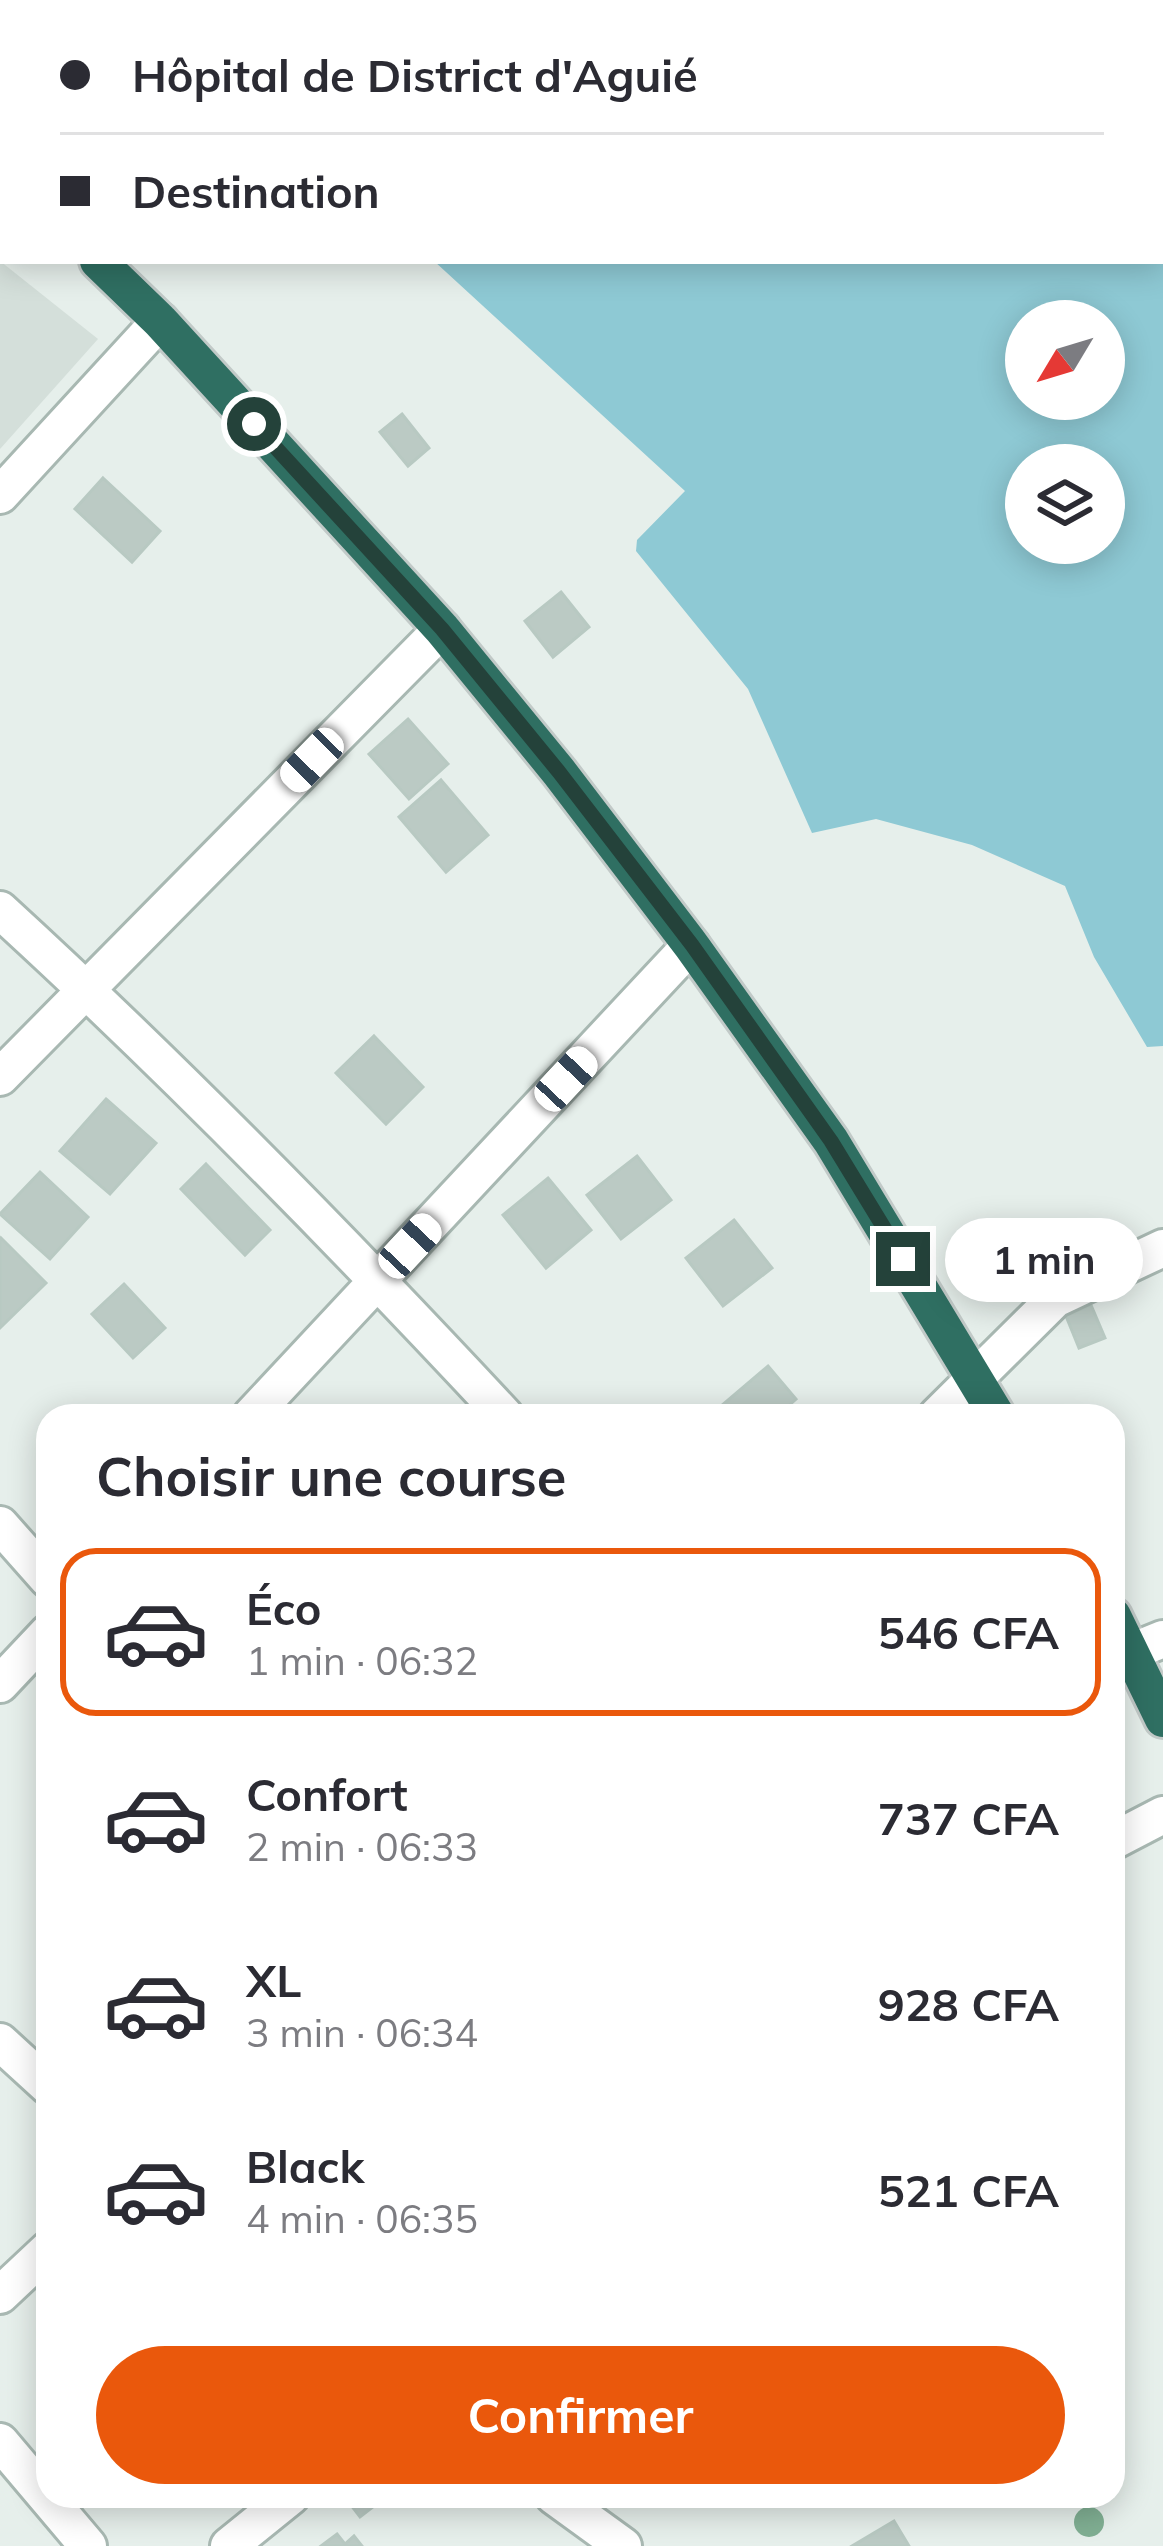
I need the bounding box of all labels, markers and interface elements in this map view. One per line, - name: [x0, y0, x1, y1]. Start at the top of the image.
- text: Hôpital de District d'Aguié: [132, 47, 698, 103]
- text: Destination: [132, 163, 380, 219]
- north arrow: [1005, 300, 1125, 420]
- map controls: [1005, 300, 1125, 564]
- route start: [227, 397, 281, 451]
- button: layers: [1005, 444, 1125, 564]
- car: [274, 722, 350, 798]
- car: [528, 1040, 604, 1118]
- car: [372, 1207, 448, 1285]
- callout: 1 min: [945, 1217, 1143, 1301]
- route end: [876, 1232, 930, 1286]
- text: 1 min: [993, 1235, 1095, 1284]
- text: Choisir une course: [96, 1442, 566, 1510]
- icon: car: [102, 1578, 210, 1686]
- text: Éco: [246, 1580, 322, 1636]
- text: 546 CFA: [878, 1604, 1059, 1660]
- text: 1 min · 06:32: [246, 1636, 478, 1685]
- icon: car: [102, 1764, 210, 1872]
- text: Confort: [246, 1766, 408, 1822]
- text: 737 CFA: [878, 1790, 1059, 1846]
- text: 2 min · 06:33: [246, 1822, 478, 1871]
- icon: car: [102, 1950, 210, 2058]
- text: XL: [246, 1952, 301, 2008]
- text: 928 CFA: [878, 1976, 1059, 2032]
- text: 3 min · 06:34: [246, 2008, 478, 2057]
- icon: car: [102, 2136, 210, 2244]
- text: Black: [246, 2138, 364, 2194]
- text: 521 CFA: [878, 2162, 1059, 2218]
- text: 4 min · 06:35: [246, 2194, 478, 2243]
- button: Confirmer: [96, 2346, 1065, 2484]

